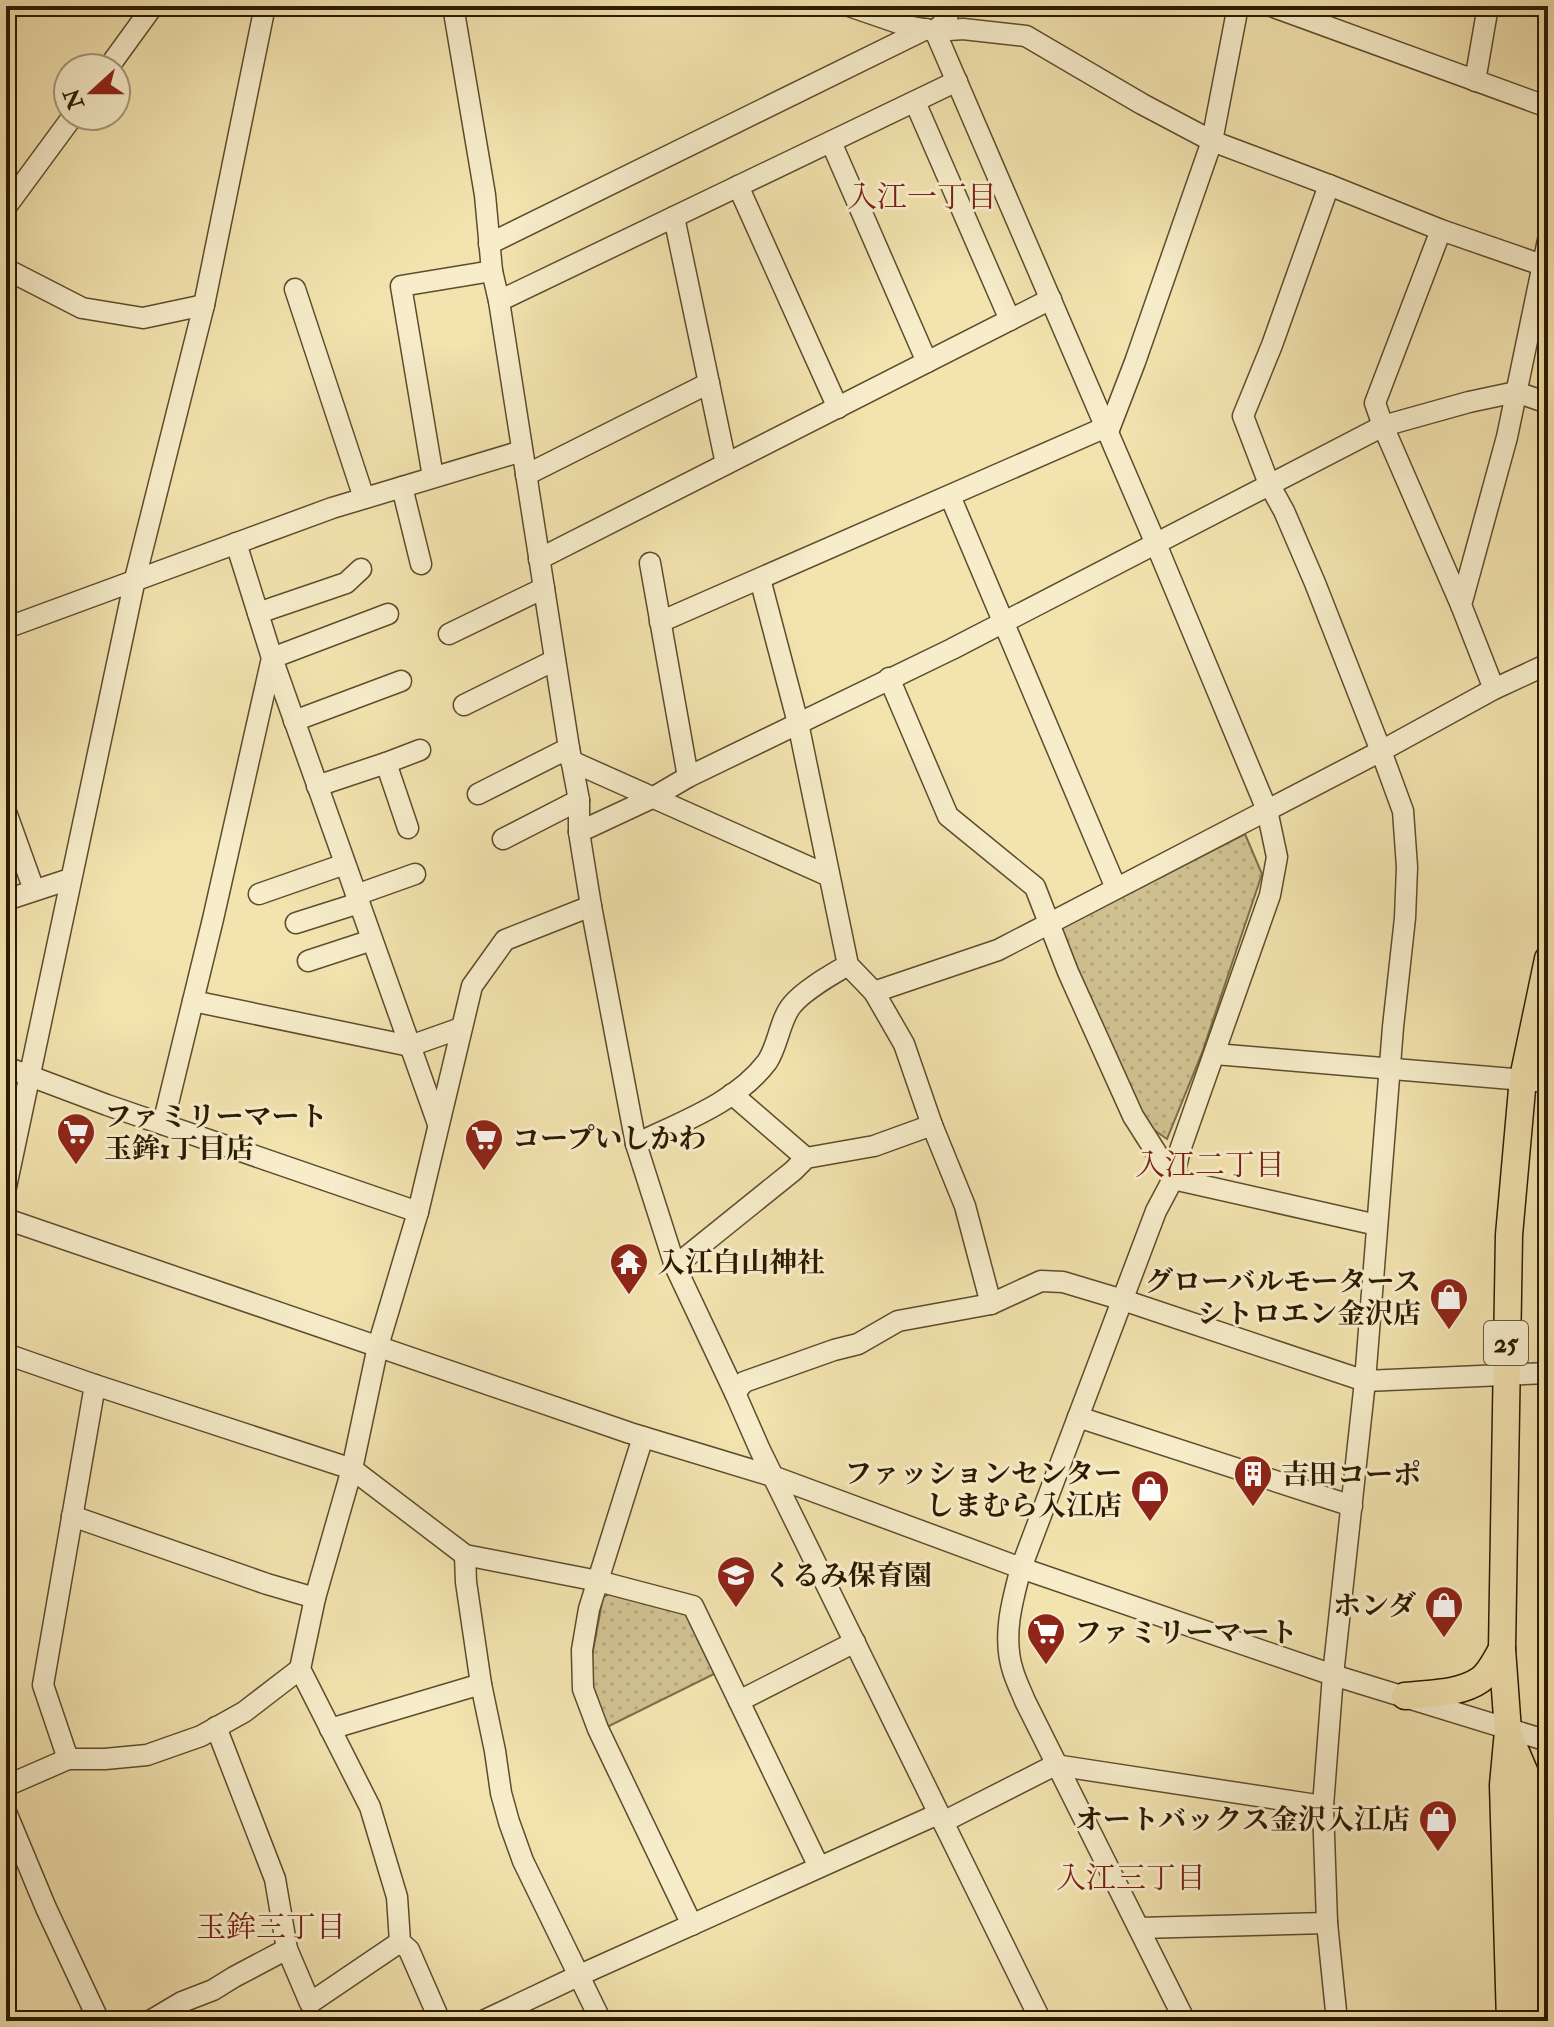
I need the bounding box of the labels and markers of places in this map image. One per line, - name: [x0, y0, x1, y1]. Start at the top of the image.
- place label: ファミリーマート 玉鉾1丁目店: [104, 1100, 327, 1167]
- supermarket icon: ファミリーマート 玉鉾1丁目店: [55, 1111, 97, 1166]
- supermarket icon: コープいしかわ: [463, 1117, 505, 1172]
- place label: コープいしかわ: [512, 1122, 707, 1157]
- temple icon: 入江白山神社: [608, 1241, 650, 1296]
- place label: 入江白山神社: [657, 1246, 825, 1281]
- place label: グローバルモータース シトロエン金沢店: [1145, 1265, 1421, 1332]
- shop icon: グローバルモータース シトロエン金沢店: [1428, 1276, 1470, 1331]
- building icon: 吉田コーポ: [1232, 1453, 1274, 1508]
- place label: ファッションセンター しまむら入江店: [844, 1457, 1122, 1524]
- place label: 吉田コーポ: [1281, 1458, 1421, 1493]
- shop icon: ファッションセンター しまむら入江店: [1129, 1468, 1171, 1523]
- school or university icon: くるみ保育園: [715, 1554, 757, 1609]
- place label: くるみ保育園: [764, 1559, 932, 1594]
- shop icon: ホンダ: [1423, 1584, 1465, 1639]
- place label: ホンダ: [1333, 1589, 1416, 1624]
- supermarket icon: ファミリーマート: [1025, 1611, 1067, 1666]
- place label: ファミリーマート: [1074, 1616, 1297, 1651]
- shop icon: オートバックス金沢入江店: [1417, 1798, 1459, 1853]
- place label: オートバックス金沢入江店: [1075, 1803, 1410, 1838]

